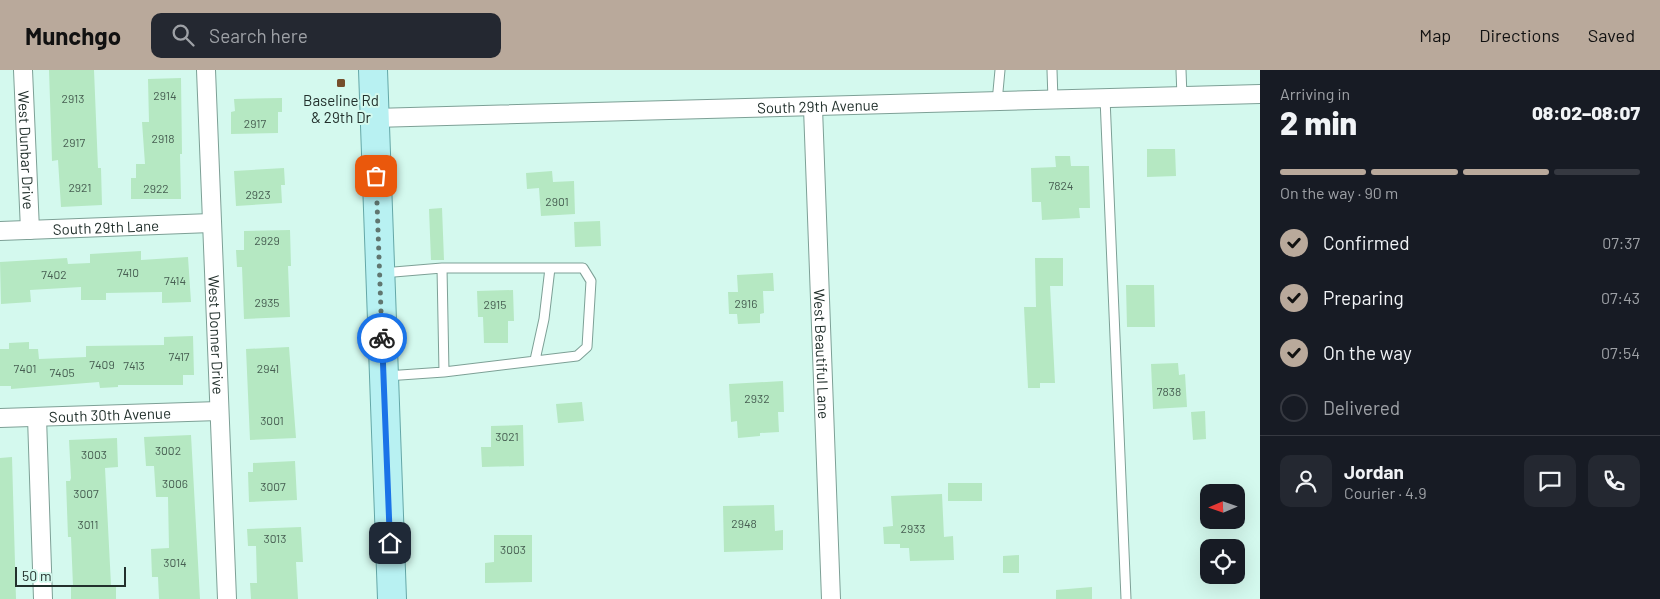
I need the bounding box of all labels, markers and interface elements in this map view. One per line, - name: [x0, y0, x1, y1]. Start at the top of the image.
- search box: [151, 13, 501, 58]
- text: Munchgo: [25, 21, 121, 50]
- icon: search: [169, 21, 197, 49]
- text: Search here: [209, 24, 308, 47]
- text: Map: [1419, 24, 1451, 46]
- text: Directions: [1479, 24, 1560, 46]
- text: Saved: [1588, 24, 1635, 46]
- marker: Baseline Rd & 29th Dr: [335, 77, 347, 89]
- text: Arriving in: [1280, 84, 1350, 103]
- house number: 2914: [153, 88, 177, 102]
- street label: West Dunbar Drive: [15, 90, 38, 210]
- house number: 2913: [62, 91, 84, 105]
- place label: Baseline Rd & 29th Dr: [303, 91, 379, 126]
- street label: South 29th Avenue: [757, 95, 879, 117]
- text: 08:02–08:07: [1532, 101, 1640, 124]
- text: 2 min: [1280, 103, 1357, 141]
- house number: 2917: [244, 116, 266, 130]
- house number: 2918: [152, 131, 174, 145]
- house number: 2917: [63, 135, 85, 149]
- pin: [355, 155, 397, 197]
- icon: bag: [362, 162, 390, 190]
- house number: 7824: [1049, 178, 1073, 192]
- house number: 2921: [68, 180, 92, 194]
- house number: 2922: [143, 181, 169, 195]
- text: On the way · 90 m: [1280, 183, 1398, 202]
- house number: 2923: [245, 187, 271, 201]
- house number: 2901: [545, 194, 569, 208]
- street label: South 29th Lane: [53, 216, 159, 238]
- icon: check: [1280, 229, 1308, 257]
- text: Confirmed: [1323, 231, 1410, 254]
- house number: 2929: [254, 233, 280, 247]
- text: 07:37: [1602, 233, 1640, 252]
- house number: 7410: [117, 265, 139, 279]
- house number: 7402: [41, 267, 67, 281]
- house number: 7414: [164, 273, 186, 287]
- street label: West Donner Drive: [205, 275, 228, 395]
- icon: check: [1280, 284, 1308, 312]
- text: Preparing: [1323, 286, 1404, 309]
- street label: West Beautiful Lane: [811, 288, 833, 419]
- text: 07:43: [1601, 288, 1640, 307]
- house number: 2935: [254, 295, 280, 309]
- house number: 2916: [735, 296, 757, 310]
- house number: 2915: [484, 297, 506, 311]
- courier: [357, 313, 407, 363]
- icon: bike: [368, 324, 396, 352]
- icon: check: [1280, 339, 1308, 367]
- text: On the way: [1323, 341, 1412, 364]
- text: 07:54: [1601, 343, 1640, 362]
- house number: 7417: [168, 349, 190, 363]
- house number: 7409: [89, 357, 115, 371]
- house number: 7413: [123, 358, 145, 372]
- house number: 7401: [14, 361, 36, 375]
- house number: 2941: [257, 361, 279, 375]
- house number: 7405: [49, 365, 75, 379]
- house number: 7838: [1157, 384, 1181, 398]
- house number: 2932: [744, 391, 770, 405]
- text: Delivered: [1323, 396, 1400, 419]
- street label: South 30th Avenue: [49, 404, 171, 425]
- house number: 3001: [260, 413, 284, 427]
- house number: 3021: [495, 429, 519, 443]
- house number: 3002: [155, 443, 181, 457]
- house number: 3003: [81, 447, 107, 461]
- button: person: [1280, 455, 1332, 507]
- button: chat: [1524, 455, 1576, 507]
- button: phone: [1588, 455, 1640, 507]
- text: Jordan: [1344, 460, 1404, 483]
- house number: 3006: [162, 476, 188, 490]
- house number: 3007: [260, 479, 286, 493]
- text: Courier · 4.9: [1344, 483, 1427, 502]
- north arrow: [1200, 484, 1245, 529]
- map controls: [1200, 484, 1245, 584]
- house number: 3007: [73, 486, 99, 500]
- house number: 2948: [731, 516, 757, 530]
- house number: 3011: [77, 517, 99, 531]
- house number: 2933: [900, 521, 926, 535]
- pin: [369, 522, 411, 564]
- icon: home: [376, 529, 404, 557]
- house number: 3013: [263, 531, 287, 545]
- button: locate: [1200, 539, 1245, 584]
- house number: 3003: [500, 542, 526, 556]
- house number: 3014: [163, 555, 187, 569]
- scale bar: [15, 564, 126, 587]
- text: 50 m: [22, 567, 51, 584]

